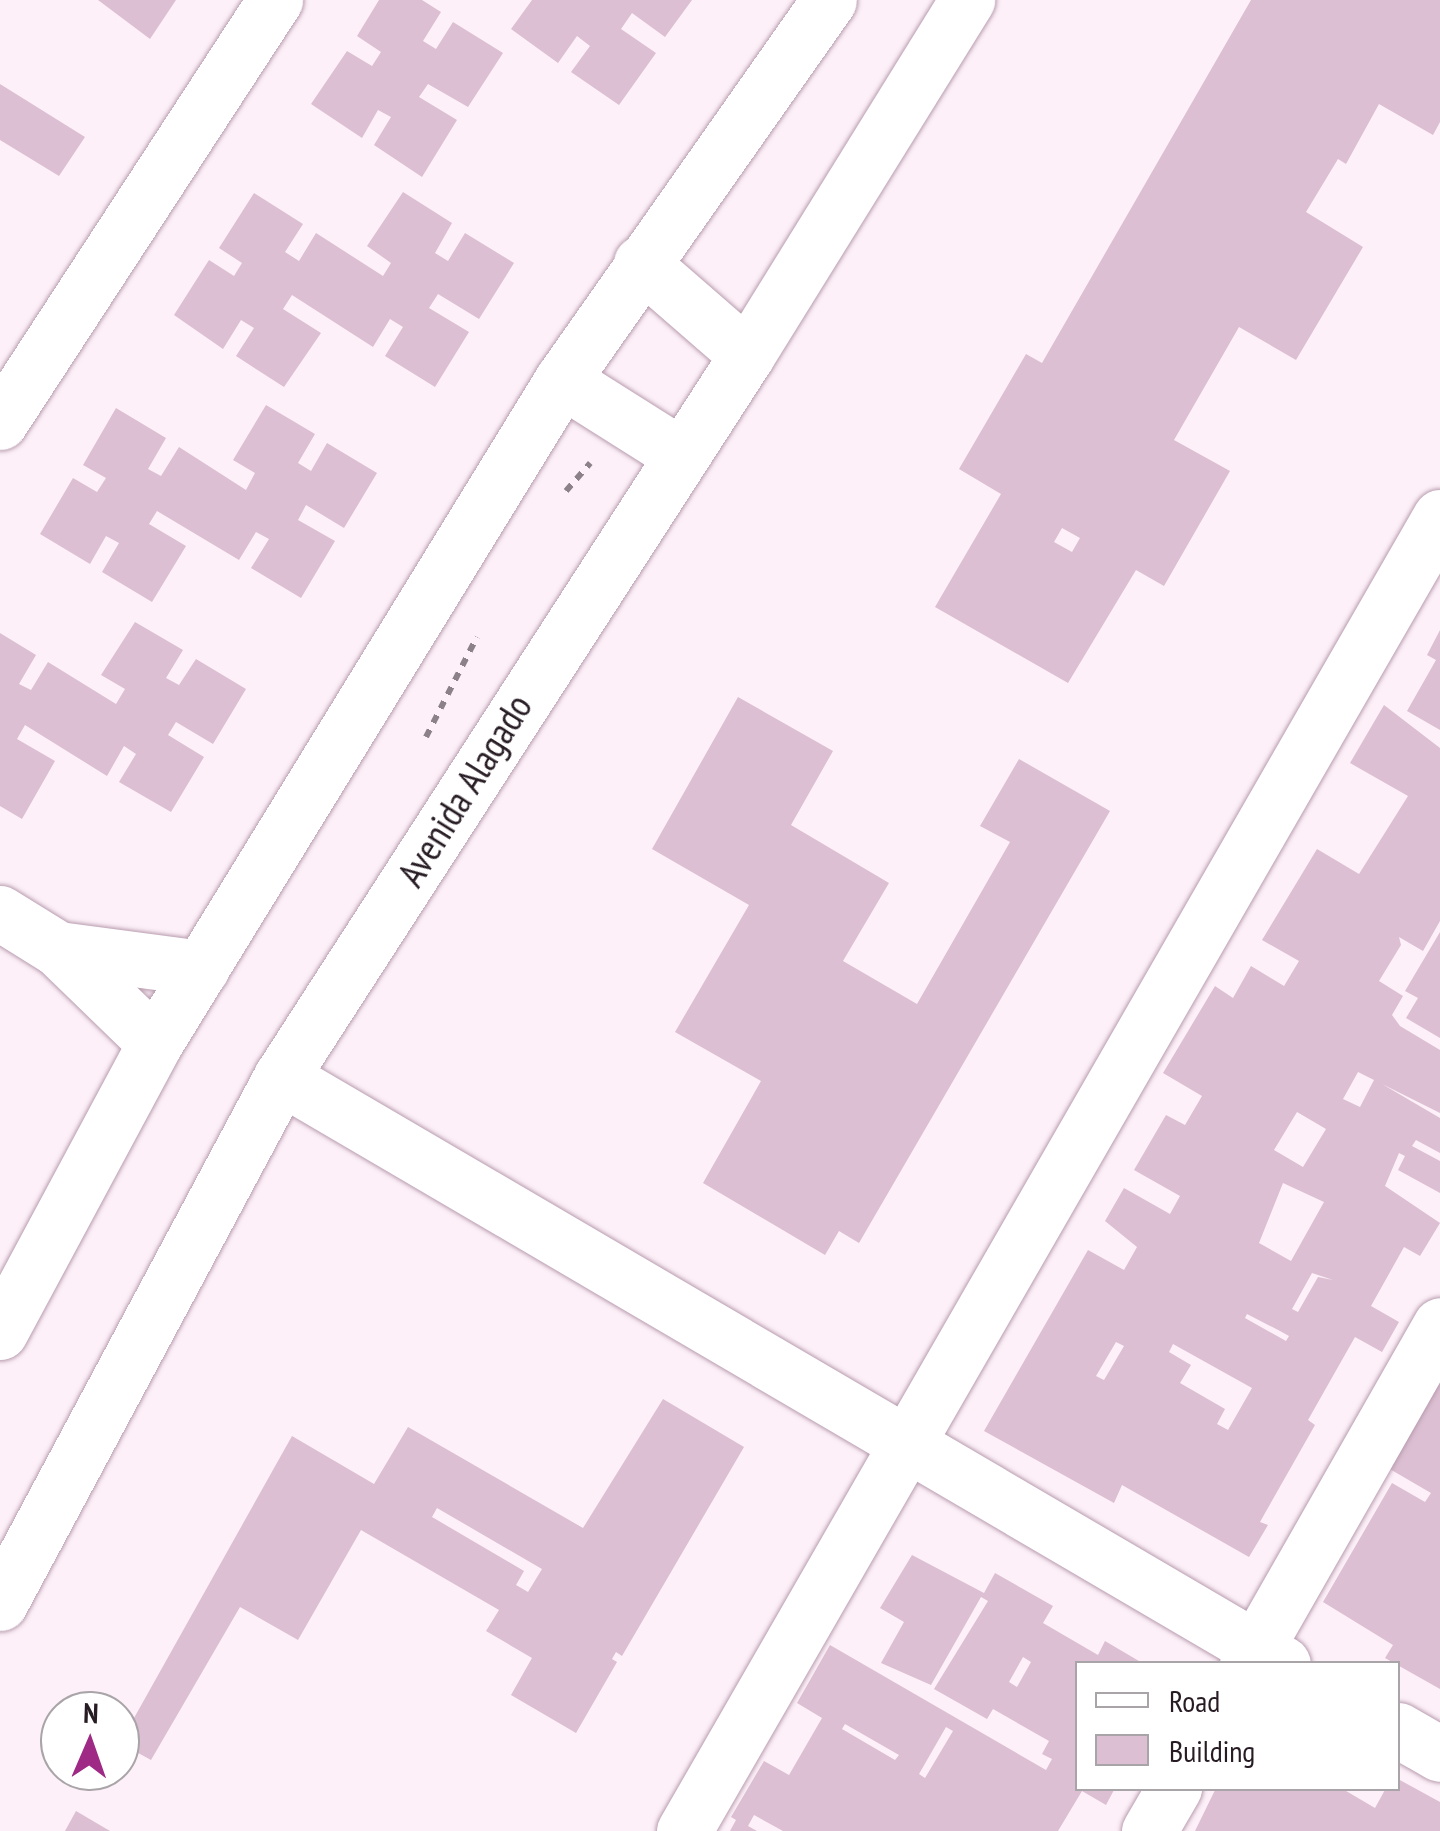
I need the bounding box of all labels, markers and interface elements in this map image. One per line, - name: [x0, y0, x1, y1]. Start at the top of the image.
- street label: Avenida Alagado: [387, 685, 541, 895]
- legend: [1075, 1661, 1400, 1791]
- text: Road: [1169, 1681, 1220, 1720]
- north arrow: [40, 1691, 140, 1791]
- text: N: [83, 1694, 99, 1731]
- text: Building: [1169, 1731, 1255, 1770]

